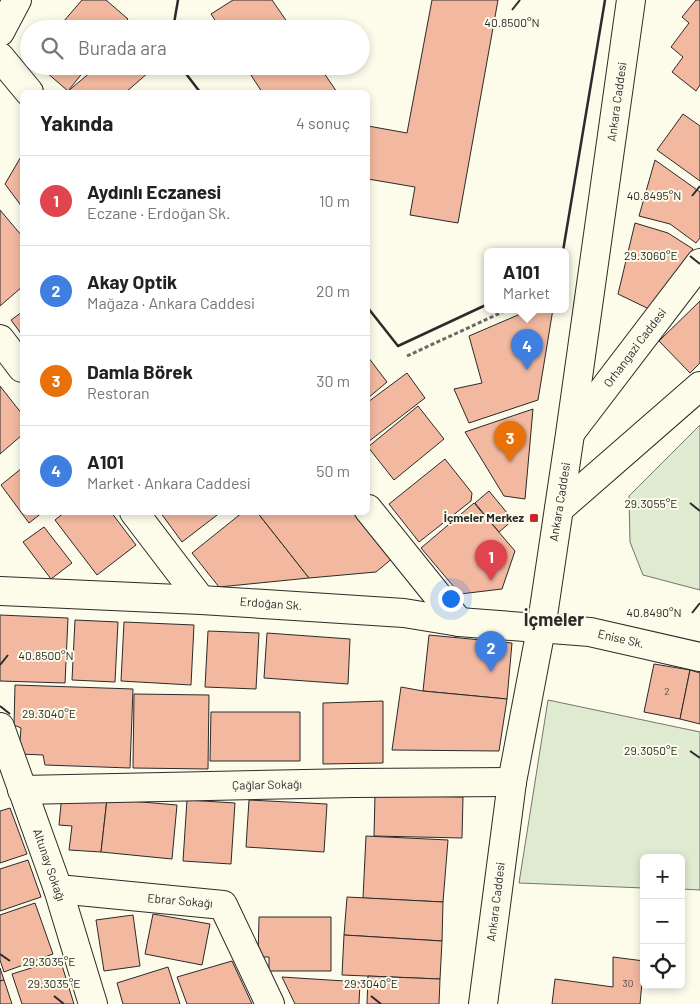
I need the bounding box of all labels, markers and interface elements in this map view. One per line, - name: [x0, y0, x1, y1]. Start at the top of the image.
- text: 40.8500°N: [484, 15, 540, 29]
- search box: [20, 20, 370, 75]
- icon: search: [38, 34, 66, 62]
- text: Burada ara: [78, 36, 167, 59]
- street label: Ankara Caddesi: [604, 61, 628, 142]
- text: Yakında: [40, 110, 113, 135]
- text: 4 sonuç: [296, 113, 350, 132]
- text: Aydınlı Eczanesi: [87, 180, 221, 203]
- text: 40.8495°N: [627, 188, 681, 202]
- text: 1: [53, 191, 59, 210]
- text: 10 m: [319, 191, 350, 210]
- text: Eczane · Erdoğan Sk.: [87, 203, 230, 222]
- popup: [484, 248, 569, 313]
- text: 29.3060°E: [624, 248, 678, 262]
- text: A101: [503, 260, 540, 283]
- text: Akay Optik: [87, 270, 177, 293]
- text: 2: [52, 281, 60, 300]
- text: 20 m: [316, 281, 350, 300]
- text: Market: [503, 283, 550, 302]
- text: Mağaza · Ankara Caddesi: [87, 293, 255, 312]
- street label: Orhangazi Caddesi: [600, 305, 668, 389]
- pin: 4: [511, 329, 543, 370]
- text: Damla Börek: [87, 360, 193, 383]
- text: 3: [52, 371, 60, 390]
- text: 30 m: [316, 371, 350, 390]
- text: Restoran: [87, 383, 150, 402]
- pin: 3: [494, 421, 526, 462]
- text: A101: [87, 450, 124, 473]
- text: 4: [51, 461, 61, 480]
- text: 50 m: [316, 461, 350, 480]
- street label: Ankara Caddesi: [546, 461, 572, 542]
- text: Market · Ankara Caddesi: [87, 473, 250, 492]
- text: 29.3055°E: [624, 496, 678, 510]
- place label: İçmeler Merkez: [444, 510, 524, 524]
- marker: İçmeler Merkez: [528, 512, 540, 524]
- pin: 1: [475, 540, 507, 581]
- your location: [438, 586, 464, 612]
- street label: Erdoğan Sk.: [239, 594, 303, 612]
- text: 40.8490°N: [626, 605, 682, 619]
- district label: İçmeler: [524, 608, 584, 630]
- street label: Enise Sk.: [597, 626, 646, 650]
- pin: 2: [475, 631, 507, 672]
- text: 40.8500°N: [18, 648, 74, 662]
- house number: 2: [664, 685, 670, 697]
- text: 29.3040°E: [22, 706, 76, 720]
- text: 29.3050°E: [624, 743, 678, 757]
- street label: Çağlar Sokağı: [232, 776, 302, 792]
- street label: Altunay Sokağı: [31, 827, 69, 903]
- map controls: [640, 854, 685, 989]
- button: +: [640, 854, 685, 899]
- street label: Ankara Caddesi: [483, 861, 507, 942]
- street label: Ebrar Sokağı: [147, 890, 213, 910]
- button: −: [640, 899, 685, 944]
- button: locate: [640, 944, 685, 989]
- text: 29.3035°E: [22, 954, 76, 968]
- text: 29.3035°E: [27, 976, 81, 990]
- text: 29.3040°E: [344, 976, 398, 990]
- house number: 30: [623, 977, 633, 989]

